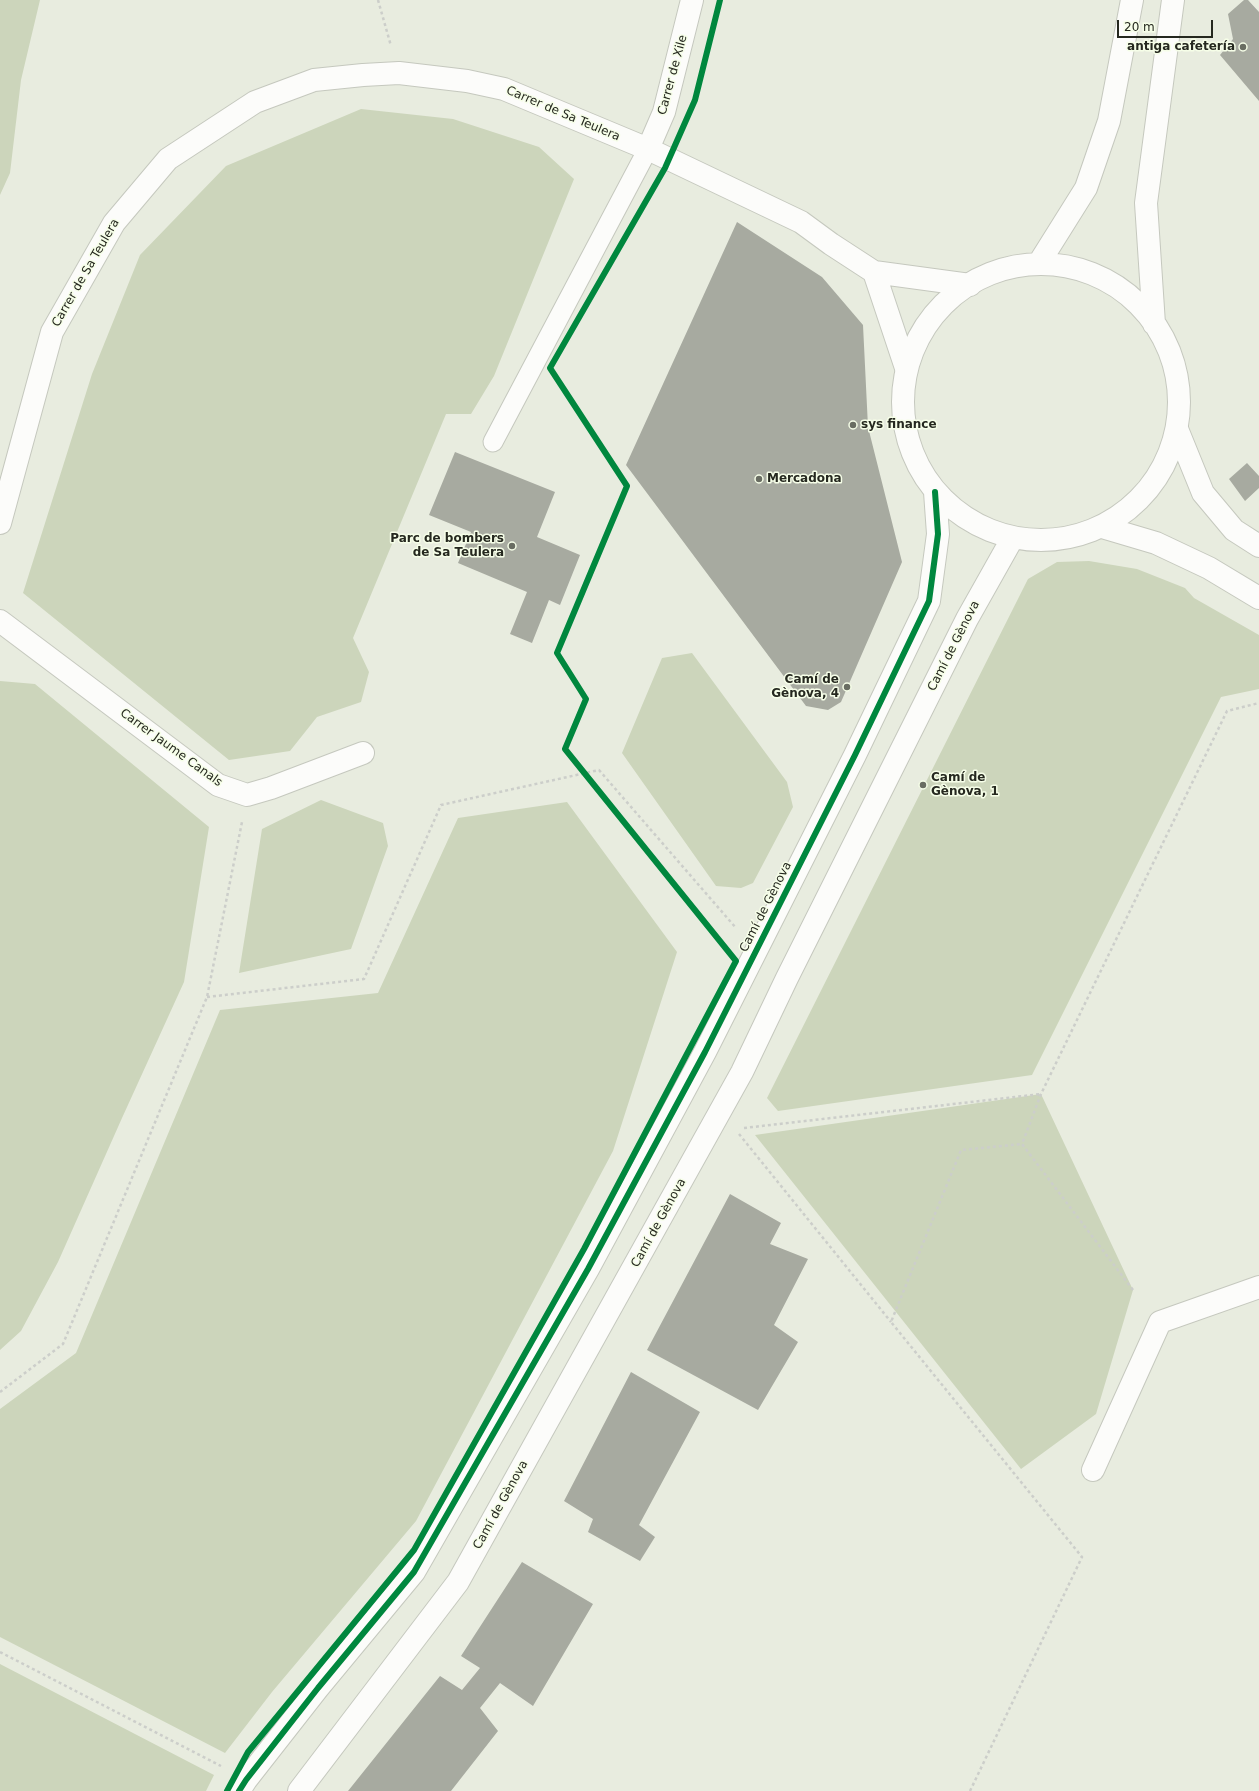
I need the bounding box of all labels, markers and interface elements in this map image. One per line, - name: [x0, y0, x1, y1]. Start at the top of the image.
- scale bar: [1119, 12, 1215, 38]
- text: 20 m: [1124, 20, 1155, 34]
- street label: Carrer de Xile: [655, 33, 691, 117]
- place label: antiga cafetería: [1127, 40, 1235, 54]
- marker: antiga cafetería: [1238, 42, 1248, 52]
- street label: Carrer de Sa Teulera: [504, 84, 622, 144]
- street label: Carrer de Sa Teulera: [49, 217, 123, 329]
- place label: sys finance: [861, 418, 937, 432]
- marker: sys finance: [848, 420, 858, 430]
- place label: Mercadona: [767, 472, 842, 486]
- marker: Mercadona: [754, 474, 764, 484]
- place label: Parc de bombers de Sa Teulera: [390, 532, 504, 560]
- marker: Parc de bombers de Sa Teulera: [507, 541, 517, 551]
- street label: Camí de Gènova: [925, 598, 983, 694]
- place label: Camí de Gènova, 4: [771, 673, 839, 701]
- marker: Camí de Gènova, 4: [842, 682, 852, 692]
- street label: Carrer Jaume Canals: [117, 706, 225, 790]
- place label: Camí de Gènova, 1: [931, 771, 999, 799]
- marker: Camí de Gènova, 1: [918, 780, 928, 790]
- street label: Camí de Gènova: [737, 859, 795, 955]
- street label: Camí de Gènova: [629, 1176, 689, 1270]
- street label: Camí de Gènova: [471, 1458, 531, 1552]

